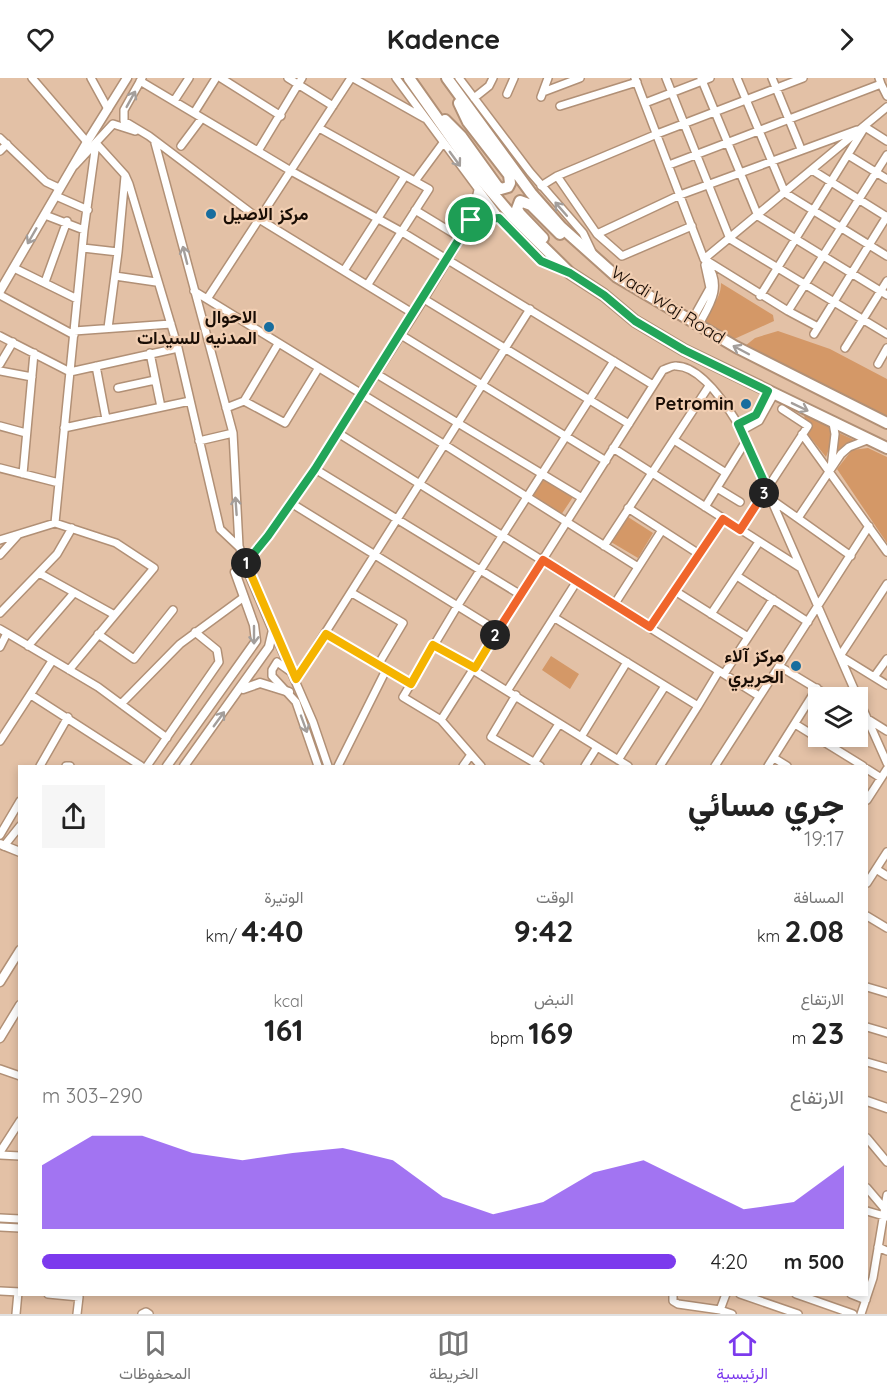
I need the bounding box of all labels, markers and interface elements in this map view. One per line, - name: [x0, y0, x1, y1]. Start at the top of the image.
- text: Kadence: [387, 22, 500, 56]
- icon: heart: [24, 23, 57, 56]
- icon: forward: [830, 23, 863, 56]
- one-way arrow: [125, 90, 137, 107]
- one-way arrow: [449, 151, 461, 167]
- pin: [445, 194, 496, 245]
- place label: مركز الاصيل: [223, 202, 309, 225]
- one-way arrow: [554, 202, 568, 217]
- icon: arrive: [454, 203, 487, 236]
- marker: مركز الاصيل: [204, 207, 218, 221]
- one-way arrow: [26, 227, 38, 244]
- one-way arrow: [179, 246, 190, 265]
- street label: Wadi Waj Road: [607, 260, 730, 349]
- place label: الاحوال المدنيه للسيدات: [137, 305, 257, 349]
- marker: الاحوال المدنيه للسيدات: [262, 320, 276, 334]
- one-way arrow: [733, 344, 750, 356]
- place label: Petromin: [655, 392, 734, 415]
- marker: Petromin: [739, 397, 753, 411]
- one-way arrow: [790, 401, 808, 413]
- pin: 3: [749, 478, 779, 508]
- text: 3: [760, 483, 768, 503]
- one-way arrow: [230, 497, 241, 517]
- pin: 1: [231, 548, 261, 578]
- text: 1: [243, 553, 249, 573]
- pin: 2: [480, 620, 510, 650]
- one-way arrow: [248, 624, 260, 644]
- text: 2: [490, 625, 500, 645]
- place label: مركز آلاء الحريري: [724, 644, 784, 692]
- marker: مركز آلاء الحريري: [789, 659, 803, 673]
- map controls: [808, 687, 868, 747]
- button: layers: [808, 687, 868, 747]
- one-way arrow: [213, 712, 225, 728]
- one-way arrow: [299, 714, 310, 732]
- text: جري مسائي: [688, 783, 844, 824]
- button: share: [42, 785, 105, 848]
- text: 19:17: [804, 826, 844, 851]
- text: الوتيرة: [264, 887, 303, 907]
- text: الوقت: [536, 887, 574, 907]
- text: المسافة: [793, 887, 844, 907]
- text: 4:40: [241, 912, 303, 950]
- text: 9:42: [514, 912, 574, 950]
- text: 2.08: [785, 912, 844, 950]
- text: /km: [206, 926, 241, 946]
- text: km: [757, 926, 785, 946]
- text: النبض: [534, 989, 574, 1009]
- text: الارتفاع: [801, 989, 844, 1009]
- text: kcal: [273, 991, 303, 1011]
- text: 161: [264, 1011, 303, 1049]
- text: 169: [528, 1014, 574, 1052]
- text: 23: [811, 1014, 844, 1052]
- text: bpm: [490, 1028, 528, 1048]
- text: m: [792, 1028, 811, 1048]
- text: 290–303 m: [42, 1083, 143, 1108]
- text: الارتفاع: [790, 1084, 844, 1109]
- text: 4:20: [711, 1249, 748, 1274]
- text: 500 m: [784, 1249, 844, 1274]
- tab: المحفوظات: [119, 1327, 191, 1388]
- tab: الخريطة: [429, 1327, 478, 1388]
- tab: الرئيسية: [716, 1327, 768, 1388]

